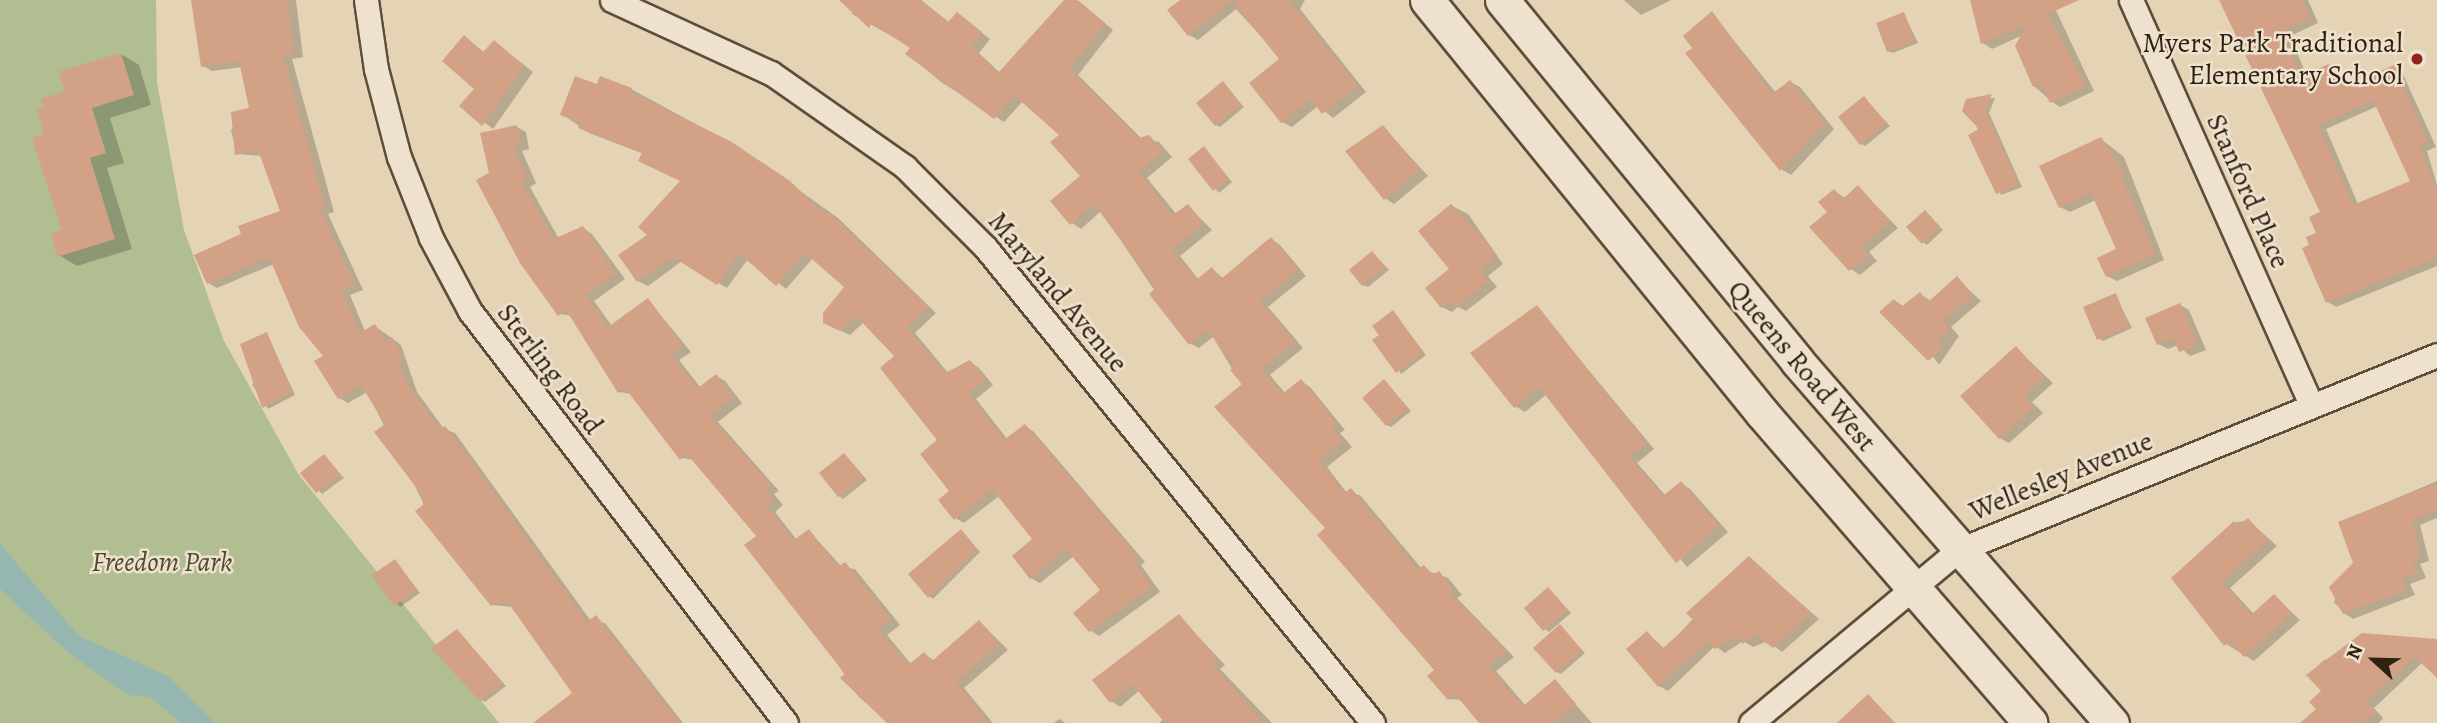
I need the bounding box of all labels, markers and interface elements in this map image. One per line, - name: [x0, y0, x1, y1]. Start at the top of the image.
- place label: Myers Park Traditional Elementary School: [2142, 26, 2403, 92]
- marker: Myers Park Traditional Elementary School: [2409, 51, 2425, 67]
- street label: Stanford Place: [2199, 109, 2297, 273]
- street label: Maryland Avenue: [981, 205, 1135, 379]
- street label: Queens Road West: [1721, 274, 1883, 458]
- street label: Sterling Road: [490, 297, 610, 441]
- street label: Wellesley Avenue: [1964, 424, 2158, 528]
- park label: Freedom Park: [92, 545, 232, 579]
- north arrow: [2339, 625, 2409, 695]
- text: N: [2340, 641, 2369, 663]

